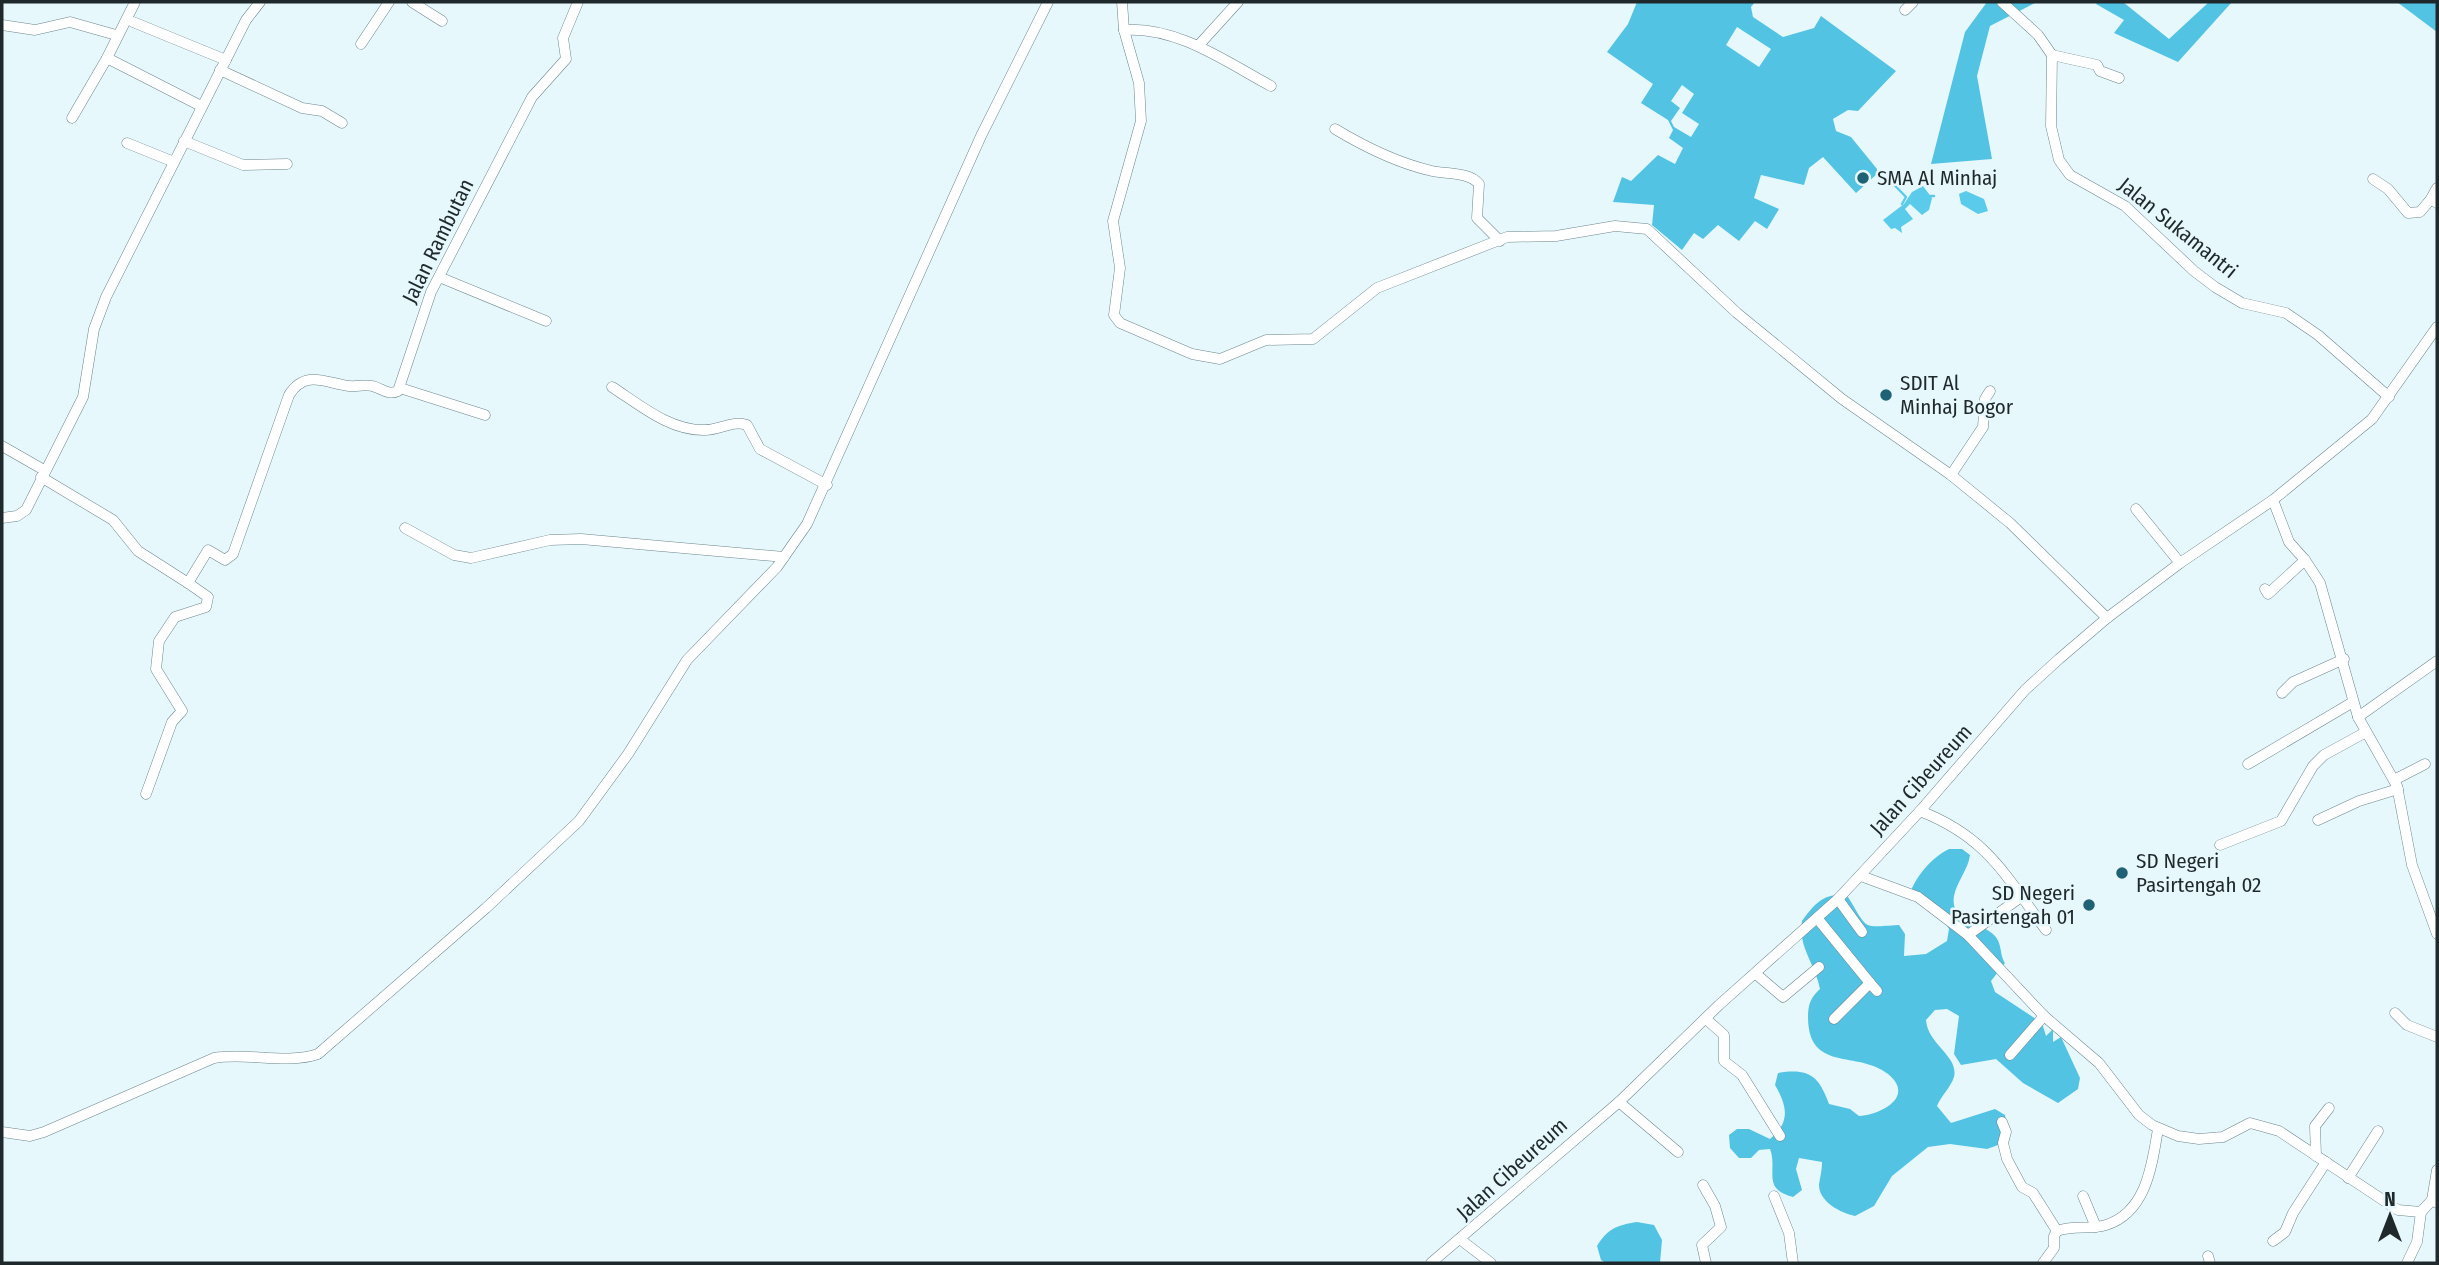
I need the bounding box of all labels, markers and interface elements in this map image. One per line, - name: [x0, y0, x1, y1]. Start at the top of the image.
- place label: SMA Al Minhaj: [1877, 165, 1997, 191]
- marker: SMA Al Minhaj: [1855, 170, 1871, 186]
- street label: Jalan Sukamantri: [2113, 172, 2243, 284]
- street label: Jalan Rambutan: [397, 174, 479, 308]
- place label: SDIT Al Minhaj Bogor: [1900, 370, 2014, 420]
- marker: SDIT Al Minhaj Bogor: [1878, 387, 1894, 403]
- street label: Jalan Cibeureum: [1864, 719, 1978, 841]
- place label: SD Negeri Pasirtengah 02: [2136, 848, 2261, 898]
- marker: SD Negeri Pasirtengah 02: [2114, 865, 2130, 881]
- place label: SD Negeri Pasirtengah 01: [1951, 880, 2075, 930]
- marker: SD Negeri Pasirtengah 01: [2081, 897, 2097, 913]
- street label: Jalan Cibeureum: [1451, 1112, 1573, 1226]
- north arrow: [2355, 1181, 2425, 1251]
- text: N: [2384, 1188, 2396, 1211]

